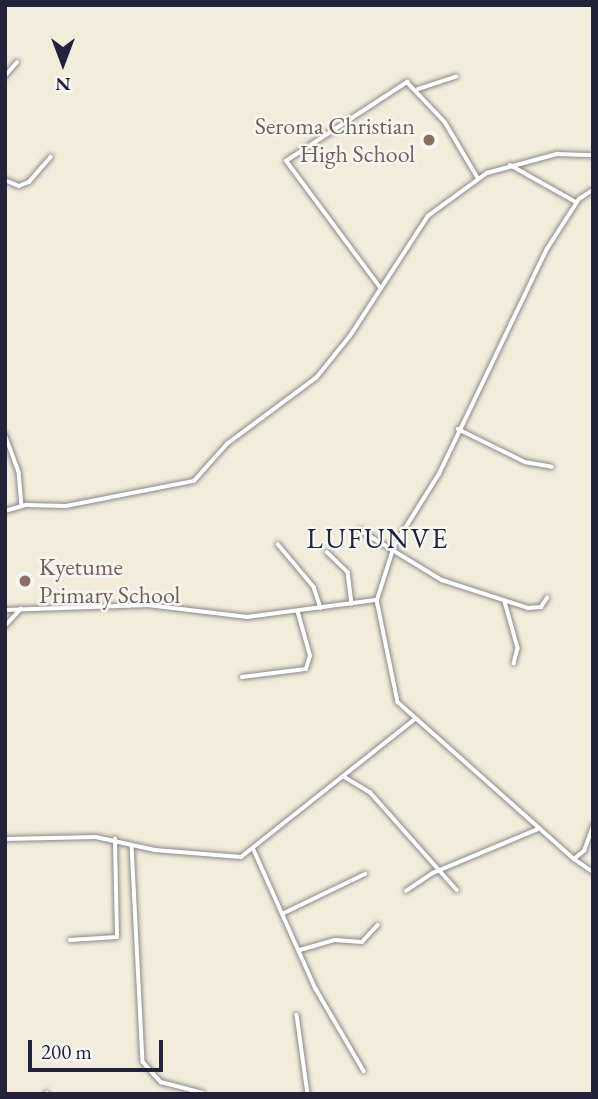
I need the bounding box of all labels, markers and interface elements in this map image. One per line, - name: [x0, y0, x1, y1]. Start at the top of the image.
- north arrow: [28, 28, 98, 98]
- text: N: [55, 72, 71, 97]
- place label: Seroma Christian High School: [255, 112, 415, 168]
- marker: Seroma Christian High School: [421, 132, 437, 148]
- district label: LUFUNVE: [307, 521, 449, 555]
- place label: Kyetume Primary School: [39, 553, 180, 609]
- marker: Kyetume Primary School: [17, 573, 33, 589]
- scale bar: [32, 1026, 166, 1070]
- text: 200 m: [41, 1038, 92, 1065]

